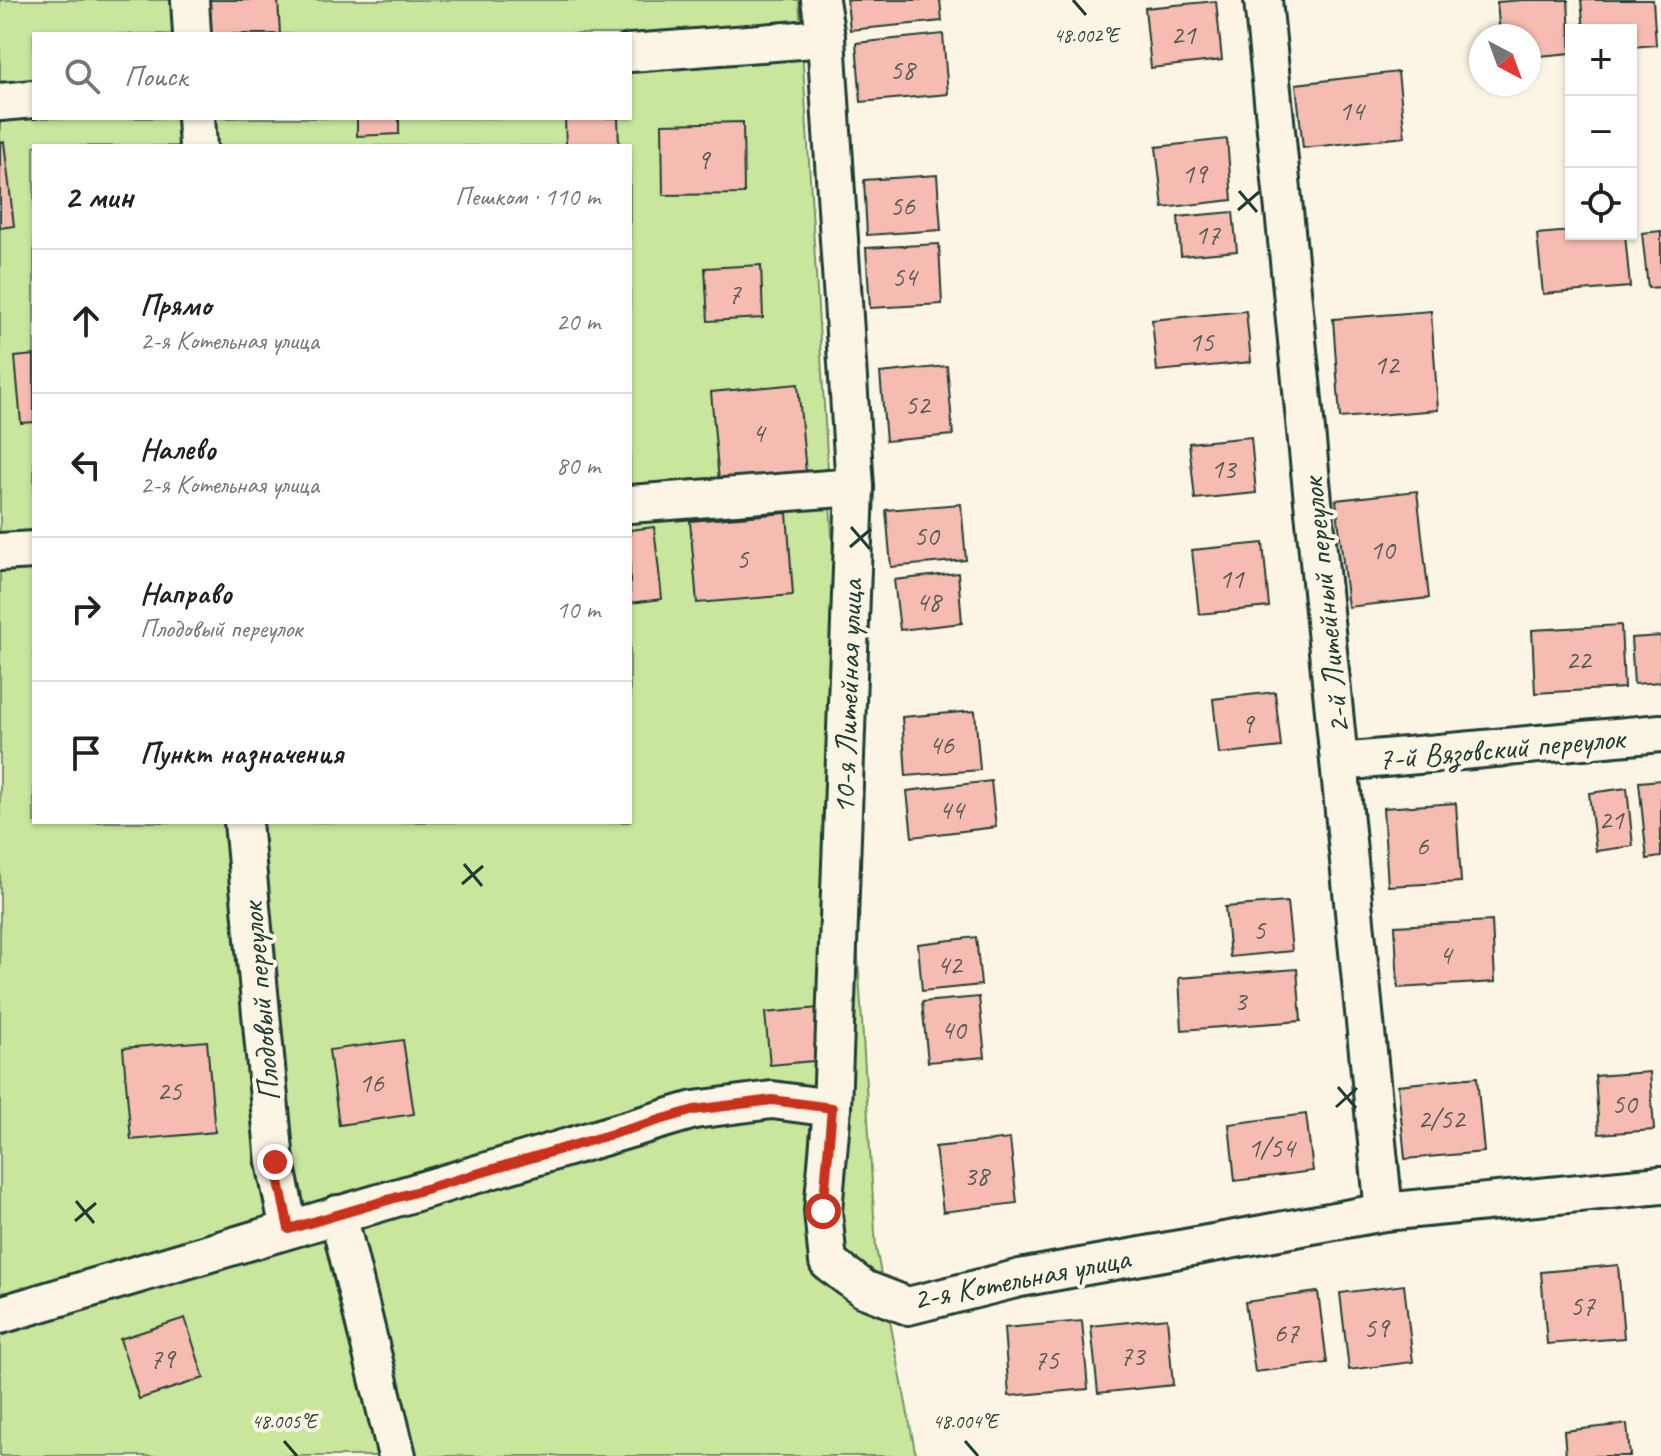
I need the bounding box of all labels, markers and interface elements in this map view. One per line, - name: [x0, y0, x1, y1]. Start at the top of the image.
- house number: 21: [1170, 17, 1197, 52]
- text: 48.002°E: [1053, 23, 1121, 48]
- north arrow: [1469, 24, 1541, 96]
- map controls: [1565, 24, 1637, 240]
- button: +: [1565, 24, 1637, 96]
- search box: [32, 32, 632, 120]
- house number: 58: [889, 52, 917, 87]
- icon: search: [60, 54, 104, 98]
- text: Поиск: [124, 57, 187, 95]
- house number: 14: [1338, 93, 1366, 128]
- button: −: [1565, 96, 1637, 168]
- house number: 9: [697, 142, 712, 177]
- house number: 19: [1181, 156, 1209, 191]
- button: locate: [1565, 168, 1637, 240]
- text: 2 мин: [64, 175, 133, 218]
- text: Пешком · 110 m: [455, 180, 600, 213]
- house number: 56: [889, 188, 916, 223]
- house number: 17: [1194, 217, 1221, 252]
- house number: 54: [891, 259, 919, 294]
- house number: 7: [728, 276, 742, 311]
- text: Прямо: [140, 286, 211, 324]
- icon: ahead: [64, 299, 108, 343]
- text: 20 m: [556, 305, 600, 338]
- text: 2-я Котельная улица: [140, 324, 319, 357]
- house number: 15: [1188, 324, 1215, 359]
- house number: 12: [1373, 347, 1401, 382]
- house number: 52: [904, 387, 932, 422]
- house number: 4: [752, 415, 767, 450]
- text: Налево: [140, 430, 216, 468]
- icon: left: [64, 443, 108, 487]
- text: 80 m: [556, 449, 600, 482]
- house number: 13: [1210, 451, 1238, 486]
- text: 2-я Котельная улица: [140, 468, 319, 501]
- street label: 2-й Литейный переулок: [1291, 473, 1359, 736]
- house number: 50: [913, 518, 941, 553]
- house number: 10: [1369, 532, 1397, 567]
- house number: 5: [736, 541, 750, 576]
- house number: 11: [1218, 561, 1245, 596]
- text: Направо: [140, 574, 232, 612]
- street label: 10-я Литейная улица: [823, 577, 872, 815]
- house number: 48: [915, 584, 943, 619]
- icon: right: [64, 587, 108, 631]
- text: 10 m: [556, 593, 600, 626]
- text: Плодовый переулок: [140, 612, 302, 645]
- house number: 22: [1565, 642, 1593, 677]
- house number: 9: [1241, 706, 1256, 741]
- street label: 7-й Вязовский переулок: [1376, 717, 1629, 780]
- house number: 46: [928, 727, 955, 762]
- icon: arrive: [64, 731, 108, 775]
- text: Пункт назначения: [140, 734, 343, 772]
- house number: 44: [938, 792, 966, 827]
- house number: 21: [1598, 802, 1625, 837]
- house number: 6: [1416, 828, 1430, 863]
- street label: Плодовый переулок: [231, 898, 290, 1103]
- house number: 5: [1253, 912, 1267, 947]
- house number: 4: [1439, 937, 1454, 972]
- house number: 42: [936, 947, 964, 982]
- house number: 3: [1234, 983, 1249, 1018]
- house number: 40: [940, 1012, 968, 1047]
- house number: 16: [358, 1065, 385, 1100]
- house number: 25: [156, 1073, 183, 1108]
- house number: 50: [1611, 1086, 1639, 1121]
- house number: 2/52: [1417, 1101, 1467, 1136]
- house number: 1/54: [1247, 1130, 1297, 1165]
- route end: [257, 1144, 293, 1180]
- house number: 38: [963, 1158, 991, 1193]
- route start: [805, 1193, 841, 1229]
- street label: 2-я Котельная улица: [909, 1237, 1135, 1320]
- house number: 57: [1569, 1288, 1596, 1323]
- house number: 59: [1363, 1310, 1391, 1345]
- house number: 67: [1273, 1315, 1300, 1350]
- house number: 73: [1119, 1338, 1147, 1373]
- house number: 79: [149, 1341, 177, 1376]
- house number: 75: [1033, 1342, 1060, 1377]
- text: 48.005°E: [251, 1409, 319, 1434]
- text: 48.004°E: [932, 1409, 1000, 1434]

